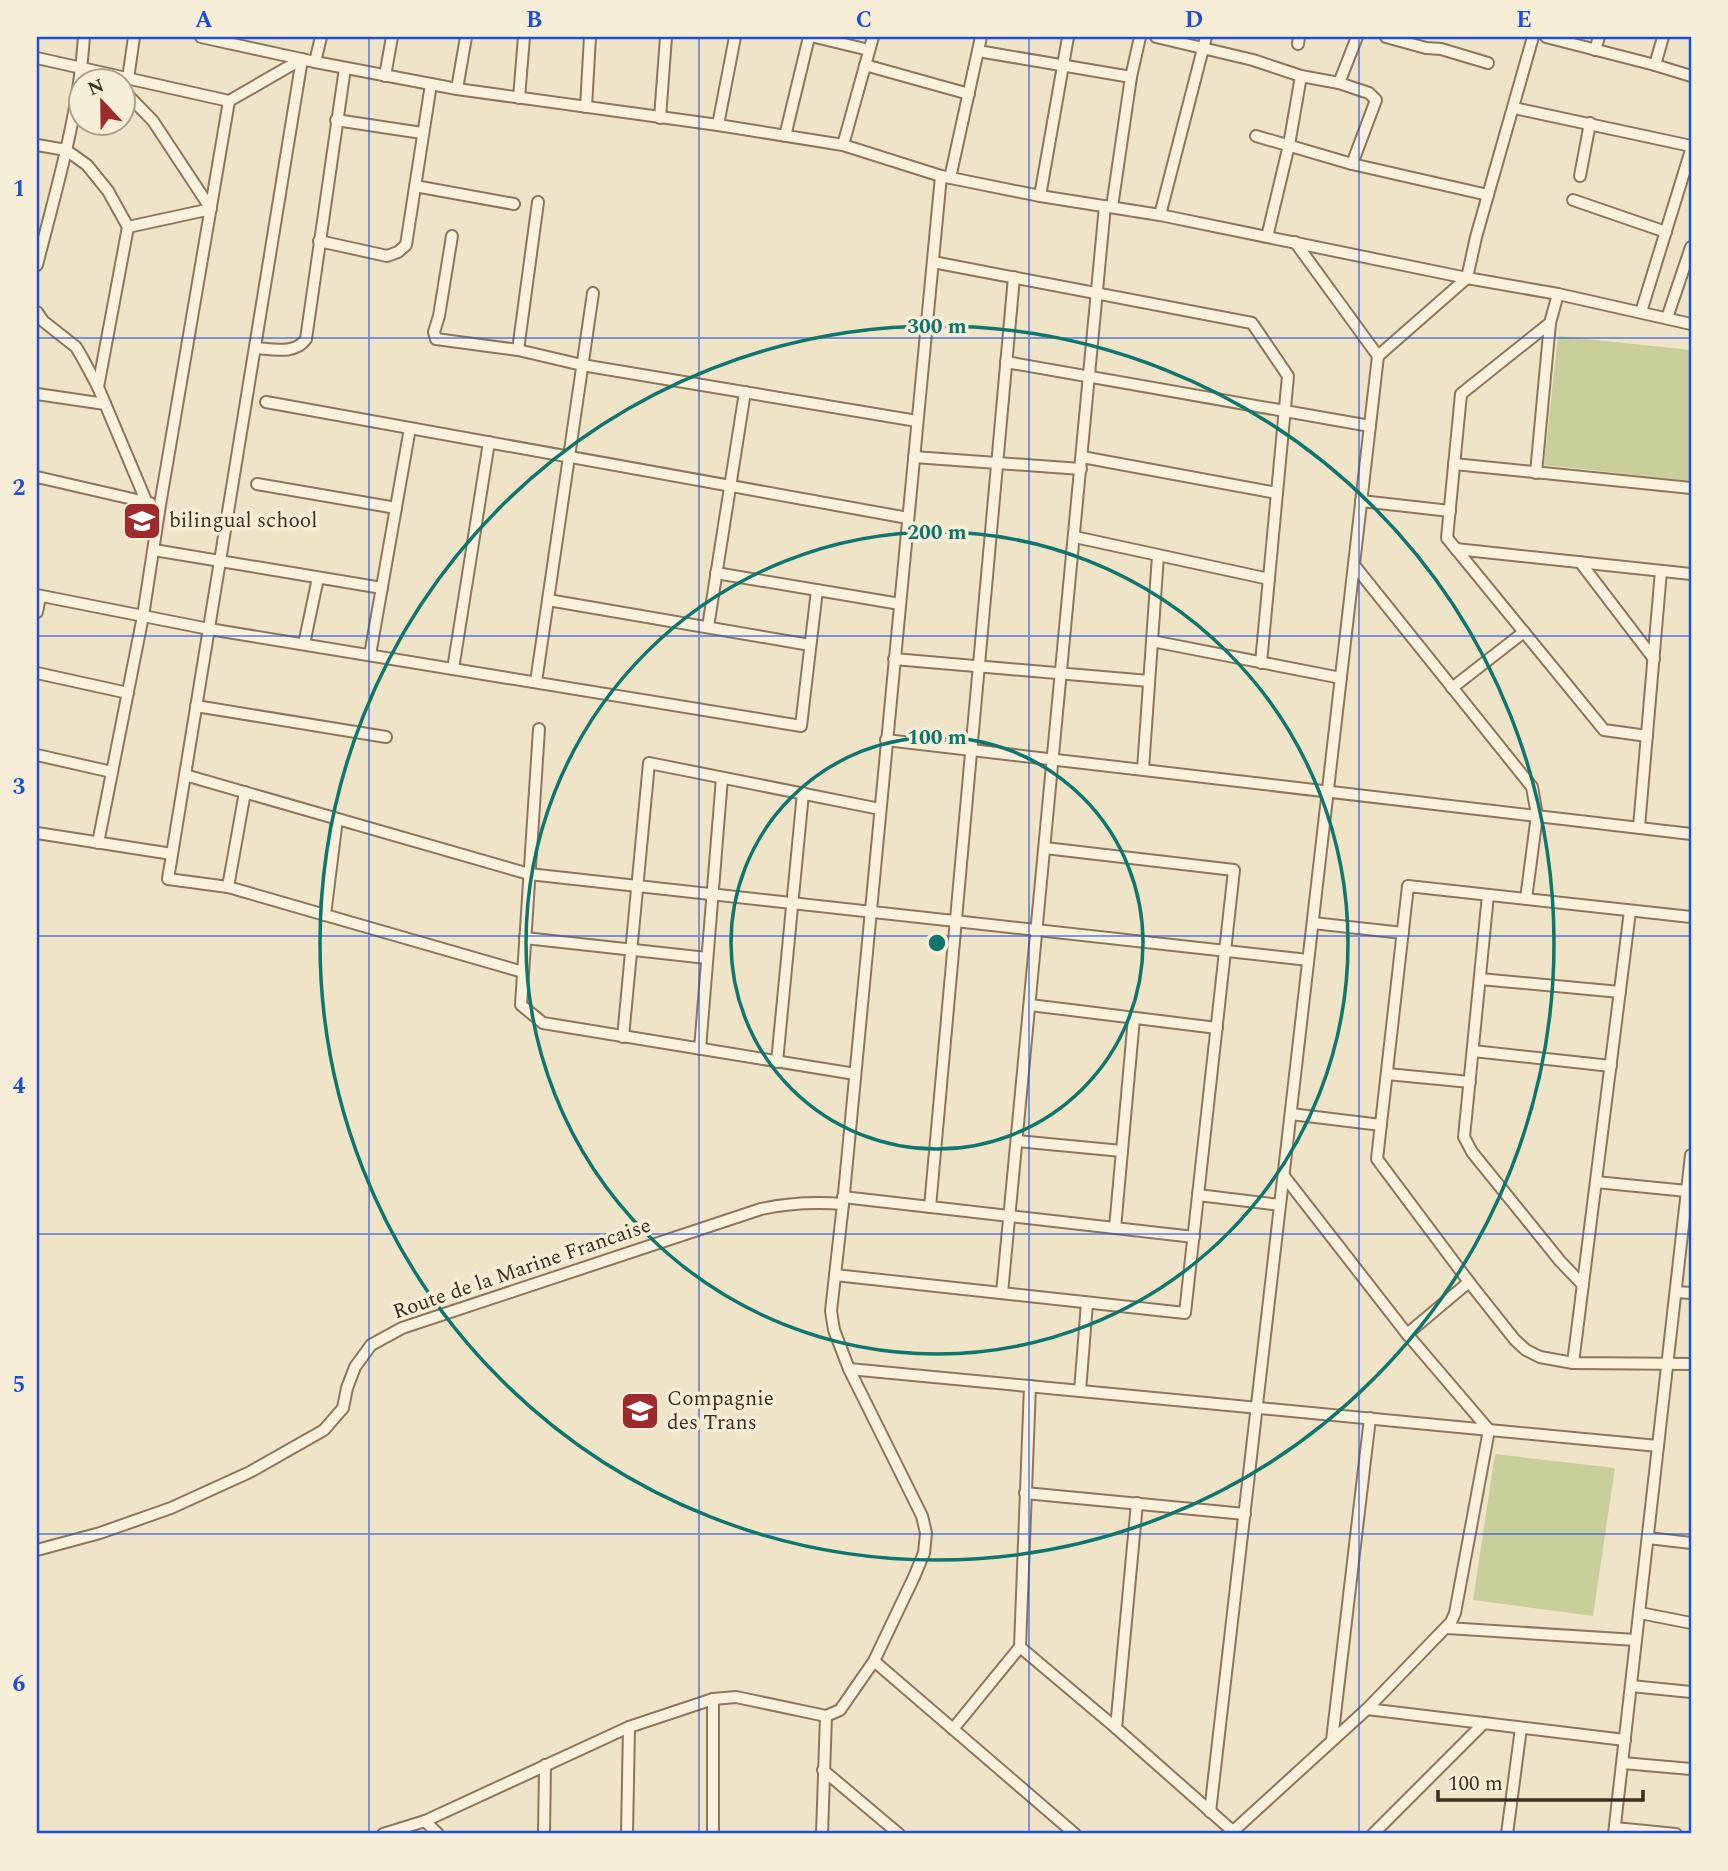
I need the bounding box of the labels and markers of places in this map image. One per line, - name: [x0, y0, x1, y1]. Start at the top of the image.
- school or university icon: bilingual school: [121, 500, 163, 542]
- place label: bilingual school: [169, 505, 317, 537]
- centre of rings: [925, 931, 949, 955]
- place label: Compagnie des Trans: [667, 1383, 774, 1439]
- school or university icon: Compagnie des Trans: [619, 1390, 661, 1432]

